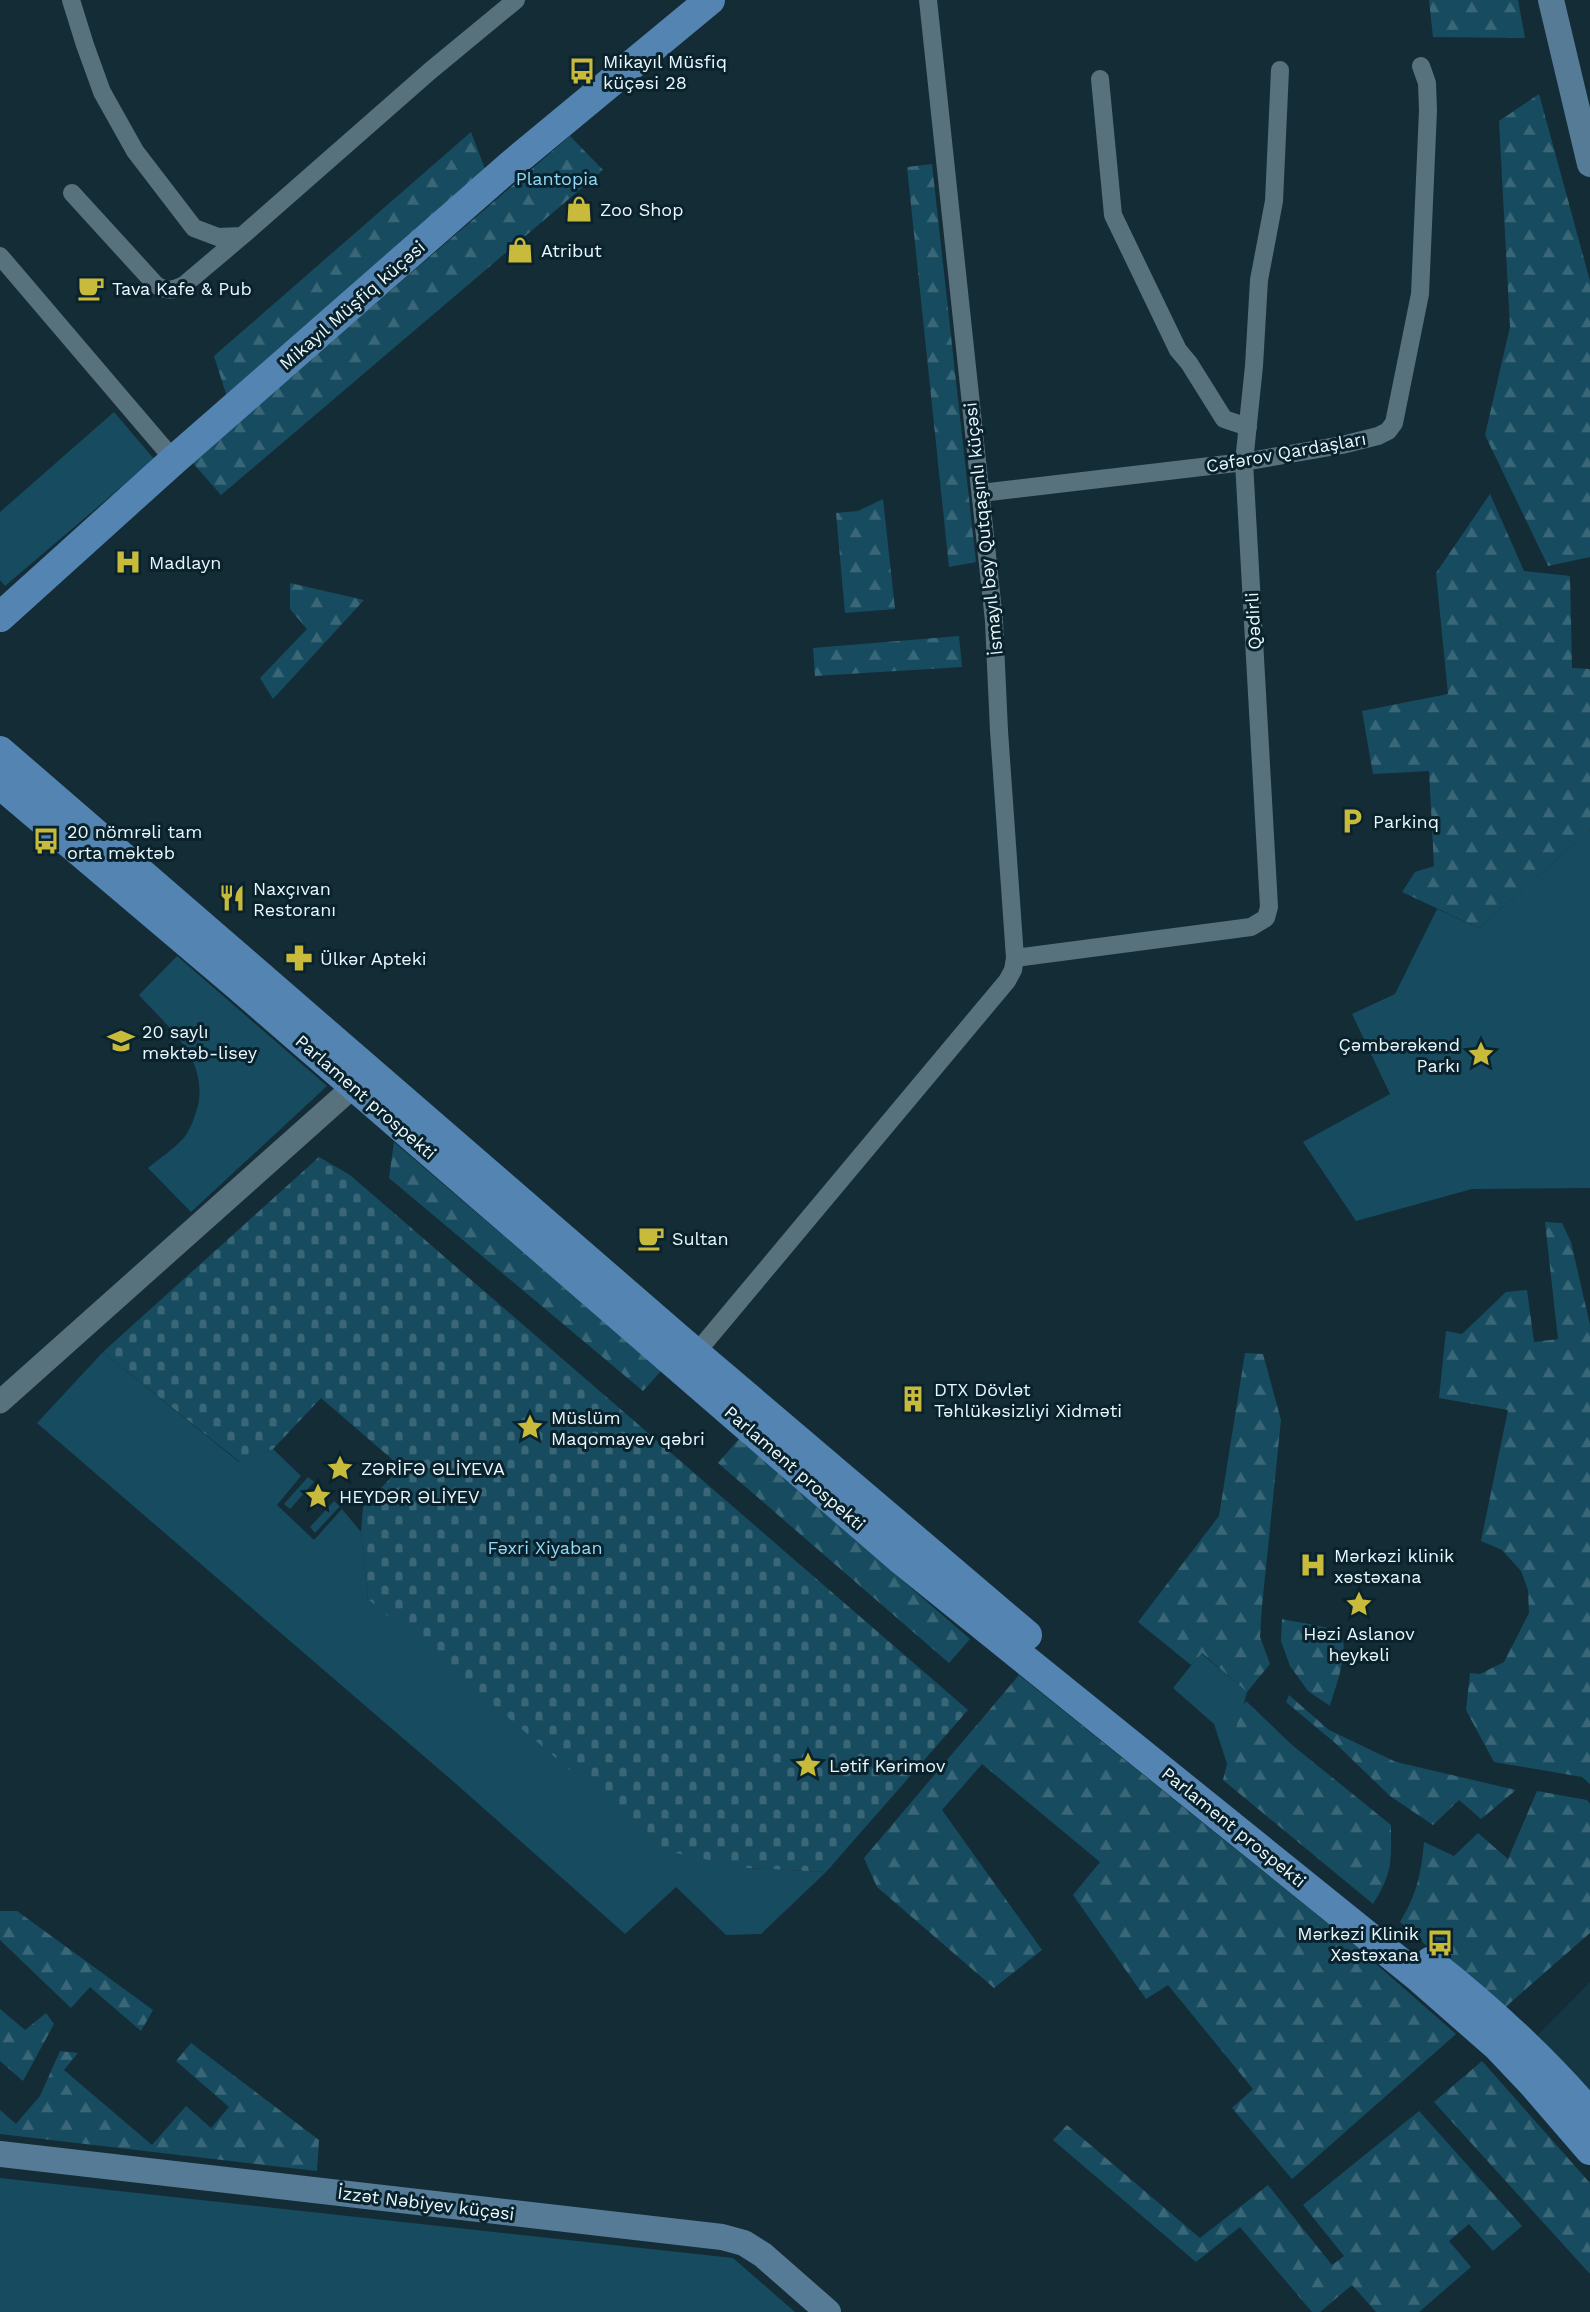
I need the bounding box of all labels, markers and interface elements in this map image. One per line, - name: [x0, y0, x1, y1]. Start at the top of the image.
- place label: Mikayıl Müsfiq küçəsi 28: [603, 51, 727, 93]
- bus stop icon: Mikayıl Müsfiq küçəsi 28: [567, 56, 597, 86]
- park label: Plantopia: [516, 168, 598, 189]
- shop icon: Zoo Shop: [564, 194, 594, 224]
- place label: Zoo Shop: [600, 199, 683, 220]
- shop icon: Atribut: [505, 235, 535, 265]
- street label: Mikayıl Müşfiq küçəsi: [275, 236, 429, 374]
- place label: Atribut: [541, 240, 602, 261]
- cafe icon: Tava Kafe & Pub: [76, 273, 106, 303]
- place label: Tava Kafe & Pub: [112, 278, 252, 299]
- street label: İsmayıl bəy Qutqaşınlı küçəsi: [959, 401, 1007, 657]
- street label: Cəfərov Qardaşları: [1204, 428, 1368, 476]
- hospital icon: Madlayn: [113, 547, 143, 577]
- place label: Madlayn: [149, 552, 221, 573]
- street label: Qədirli: [1241, 592, 1265, 650]
- parking icon: Parkinq: [1337, 806, 1367, 836]
- place label: Parkinq: [1373, 811, 1439, 832]
- place label: 20 nömrəli tam orta məktəb: [67, 821, 202, 863]
- bus stop icon: 20 nömrəli tam orta məktəb: [31, 826, 61, 856]
- place label: Naxçıvan Restoranı: [253, 878, 336, 920]
- restaurant icon: Naxçıvan Restoranı: [217, 883, 247, 913]
- pharmacy icon: Ülkər Apteki: [284, 943, 314, 973]
- place label: Ülkər Apteki: [320, 948, 427, 969]
- place label: 20 saylı məktəb-lisey: [142, 1021, 258, 1063]
- school or university icon: 20 saylı məktəb-lisey: [106, 1026, 136, 1056]
- street label: Parlament prospekti: [291, 1030, 441, 1164]
- place label: Çəmbərəkənd Parkı: [1338, 1034, 1460, 1076]
- place icon: Çəmbərəkənd Parkı: [1466, 1039, 1496, 1069]
- cafe icon: Sultan: [636, 1223, 666, 1253]
- place label: Sultan: [672, 1228, 729, 1249]
- place label: DTX Dövlət Təhlükəsizliyi Xidməti: [934, 1379, 1122, 1421]
- building icon: DTX Dövlət Təhlükəsizliyi Xidməti: [898, 1384, 928, 1414]
- street label: Parlament prospekti: [720, 1401, 870, 1535]
- place label: Müslüm Maqomayev qəbri: [551, 1407, 705, 1449]
- place icon: Müslüm Maqomayev qəbri: [515, 1412, 545, 1442]
- place icon: ZƏRİFƏ ƏLİYEVA: [325, 1453, 355, 1483]
- place label: ZƏRİFƏ ƏLİYEVA: [361, 1458, 505, 1479]
- place icon: HEYDƏR ƏLİYEV: [303, 1481, 333, 1511]
- place label: HEYDƏR ƏLİYEV: [339, 1486, 480, 1507]
- park label: Fəxri Xiyaban: [487, 1537, 603, 1558]
- place label: Mərkəzi klinik xəstəxana: [1334, 1545, 1454, 1587]
- hospital icon: Mərkəzi klinik xəstəxana: [1298, 1550, 1328, 1580]
- place icon: Həzi Aslanov heykəli: [1344, 1589, 1374, 1619]
- place label: Həzi Aslanov heykəli: [1303, 1623, 1415, 1665]
- place icon: Lətif Kərimov: [793, 1750, 823, 1780]
- place label: Lətif Kərimov: [829, 1755, 946, 1776]
- street label: Parlament prospekti: [1158, 1762, 1310, 1892]
- place label: Mərkəzi Klinik Xəstəxana: [1297, 1923, 1419, 1965]
- bus stop icon: Mərkəzi Klinik Xəstəxana: [1425, 1928, 1455, 1958]
- street label: İzzət Nəbiyev küçəsi: [336, 2182, 516, 2224]

